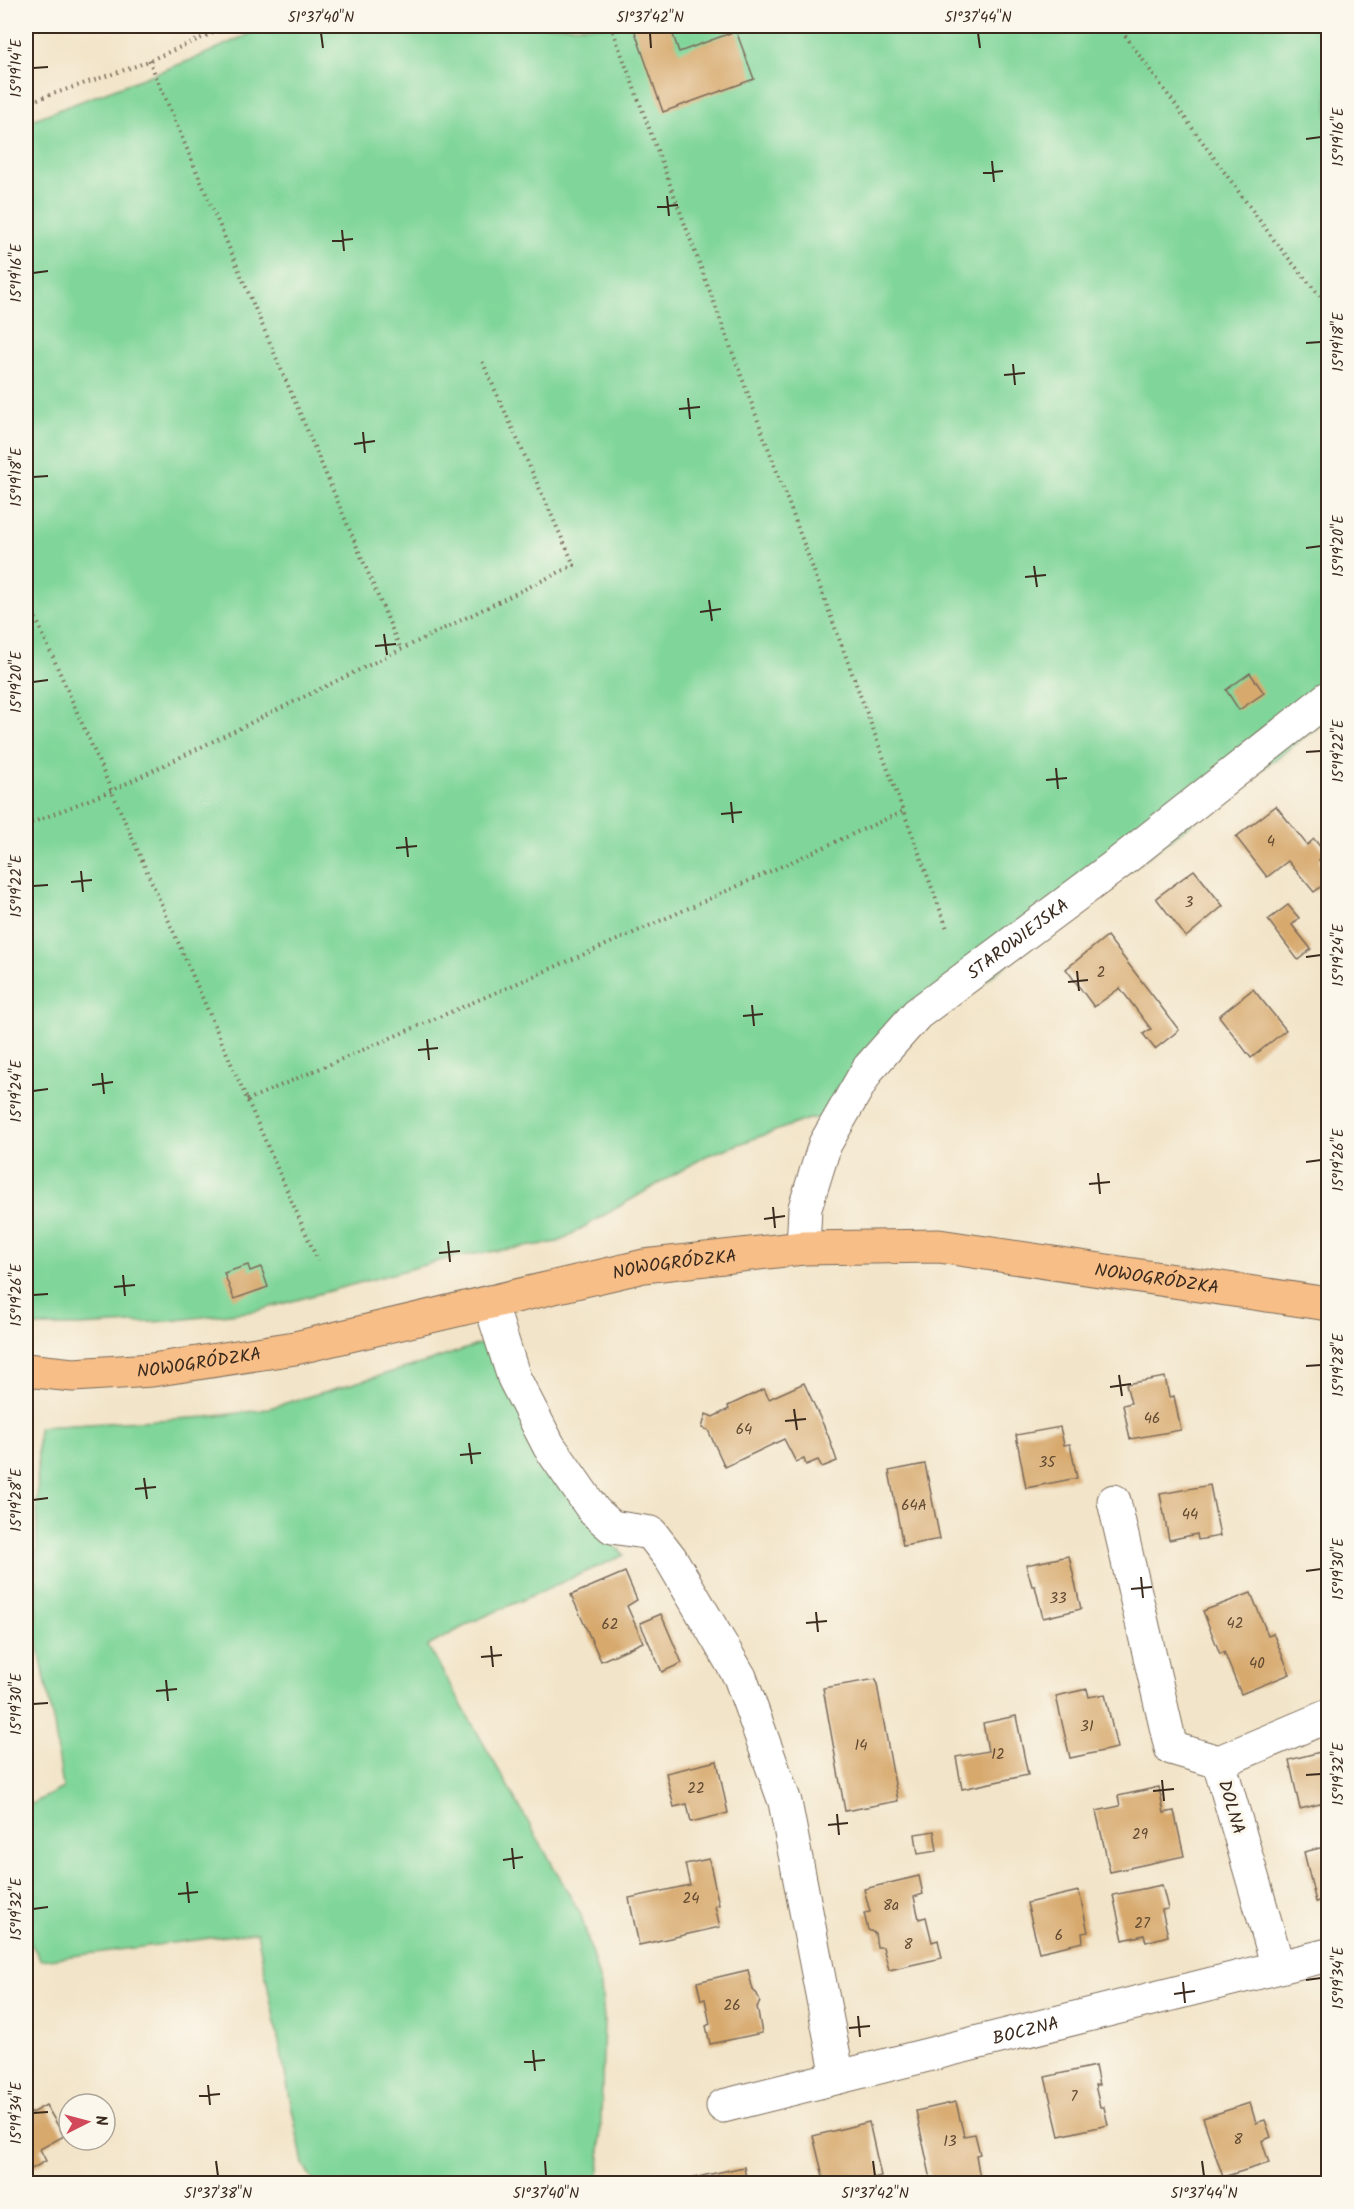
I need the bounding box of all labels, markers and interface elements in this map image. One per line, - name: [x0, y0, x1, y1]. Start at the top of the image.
- text: 51°37'40"N: [288, 6, 354, 30]
- text: 51°37'42"N: [616, 6, 684, 30]
- text: 51°37'44"N: [944, 6, 1012, 30]
- text: 15°19'14"E: [5, 37, 29, 97]
- text: 15°19'16"E: [1327, 106, 1351, 166]
- text: 15°19'16"E: [5, 242, 29, 302]
- text: 15°19'18"E: [1327, 311, 1351, 372]
- text: 15°19'18"E: [5, 446, 29, 507]
- text: 15°19'20"E: [1327, 514, 1351, 577]
- text: 15°19'20"E: [5, 650, 29, 713]
- text: 15°19'22"E: [1327, 718, 1351, 783]
- house number: 4: [1267, 830, 1275, 854]
- text: 15°19'22"E: [5, 853, 29, 918]
- house number: 3: [1185, 891, 1194, 915]
- street label: STAROWIEJSKA: [961, 892, 1076, 988]
- text: 15°19'24"E: [1327, 922, 1351, 986]
- house number: 2: [1097, 961, 1105, 985]
- text: 15°19'24"E: [5, 1058, 29, 1122]
- text: 15°19'26"E: [1327, 1127, 1351, 1191]
- street label: NOWOGRÓDZKA: [610, 1243, 738, 1289]
- street label: NOWOGRÓDZKA: [1093, 1256, 1221, 1304]
- text: 15°19'26"E: [5, 1262, 29, 1326]
- text: 15°19'28"E: [1327, 1332, 1351, 1397]
- street label: NOWOGRÓDZKA: [136, 1340, 263, 1387]
- house number: 46: [1144, 1407, 1160, 1431]
- house number: 64: [736, 1418, 752, 1442]
- house number: 35: [1039, 1451, 1056, 1475]
- text: 15°19'28"E: [5, 1467, 29, 1532]
- house number: 64A: [901, 1494, 927, 1518]
- house number: 44: [1182, 1503, 1198, 1527]
- text: 15°19'30"E: [1327, 1537, 1351, 1600]
- house number: 33: [1049, 1587, 1067, 1611]
- house number: 42: [1227, 1612, 1243, 1636]
- house number: 62: [601, 1613, 619, 1637]
- house number: 40: [1249, 1652, 1265, 1676]
- text: 15°19'30"E: [5, 1672, 29, 1735]
- house number: 31: [1080, 1715, 1094, 1739]
- house number: 14: [855, 1734, 867, 1758]
- text: 15°19'32"E: [1327, 1741, 1351, 1806]
- house number: 12: [991, 1743, 1005, 1767]
- house number: 22: [687, 1777, 705, 1801]
- street label: DOLNA: [1209, 1777, 1252, 1838]
- house number: 29: [1132, 1823, 1149, 1847]
- text: 15°19'32"E: [5, 1876, 29, 1941]
- house number: 24: [683, 1887, 699, 1911]
- house number: 8a: [883, 1894, 899, 1918]
- house number: 27: [1134, 1912, 1151, 1936]
- house number: 6: [1055, 1924, 1063, 1948]
- house number: 8: [903, 1933, 913, 1957]
- text: 15°19'34"E: [1327, 1945, 1351, 2009]
- house number: 26: [723, 1994, 741, 2018]
- street label: BOCZNA: [990, 2010, 1062, 2054]
- text: 15°19'34"E: [5, 2080, 29, 2144]
- house number: 7: [1071, 2085, 1079, 2109]
- north arrow: [57, 2092, 117, 2152]
- text: N: [87, 2114, 113, 2127]
- house number: 8: [1233, 2128, 1243, 2152]
- house number: 13: [943, 2130, 957, 2154]
- text: 51°37'38"N: [184, 2182, 252, 2206]
- text: 51°37'40"N: [513, 2182, 579, 2206]
- text: 51°37'42"N: [841, 2182, 909, 2206]
- text: 51°37'44"N: [1170, 2182, 1238, 2206]

